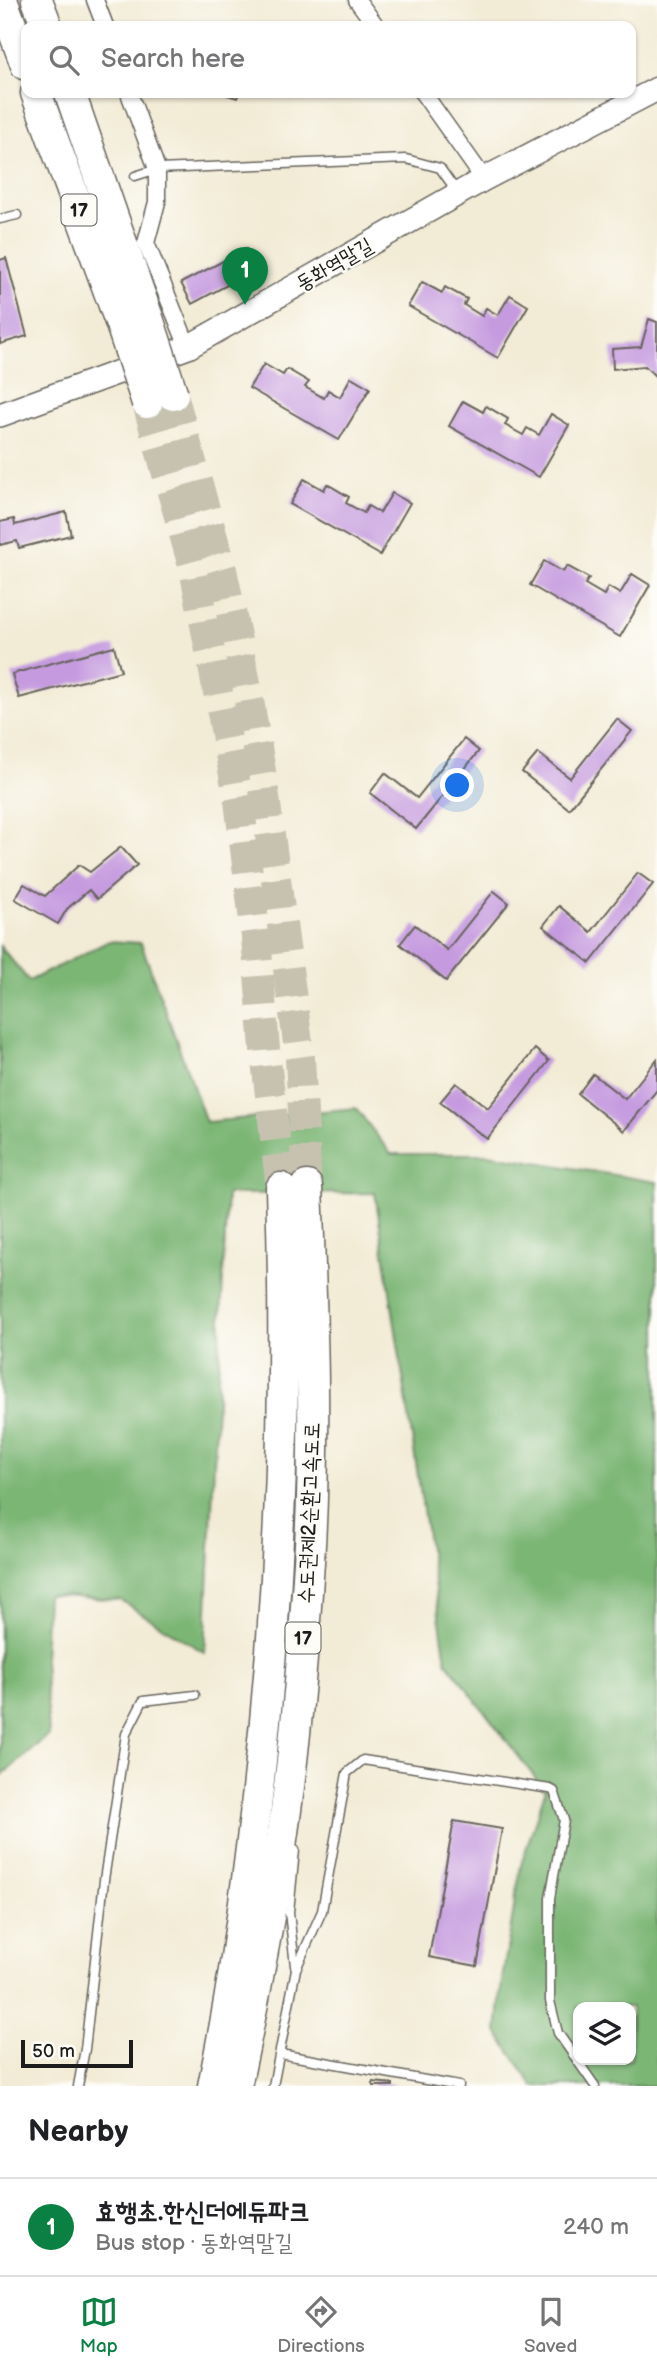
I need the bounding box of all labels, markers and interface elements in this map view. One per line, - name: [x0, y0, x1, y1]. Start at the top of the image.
- search box: [21, 21, 636, 98]
- icon: search: [45, 41, 83, 79]
- text: Search here: [101, 44, 245, 75]
- road number: 17: [62, 194, 96, 226]
- street label: 동화역말길: [291, 232, 377, 296]
- pin: 1: [222, 247, 268, 305]
- your location: [440, 768, 474, 802]
- street label: 수도권제2순환고속도로: [294, 1422, 325, 1604]
- road number: 17: [286, 1622, 320, 1654]
- map controls: [573, 2002, 636, 2065]
- button: layers: [573, 2002, 636, 2065]
- scale bar: [21, 2037, 133, 2069]
- text: 50 m: [32, 2040, 75, 2063]
- text: Nearby: [28, 2114, 128, 2150]
- text: 효행초.한신더에듀파크: [95, 2197, 310, 2228]
- text: 1: [46, 2213, 56, 2241]
- text: 240 m: [563, 2213, 629, 2241]
- text: Bus stop · 동화역말길: [95, 2229, 293, 2257]
- tab: Map: [80, 2293, 118, 2358]
- tab: Directions: [277, 2293, 365, 2358]
- tab: Saved: [524, 2293, 577, 2358]

